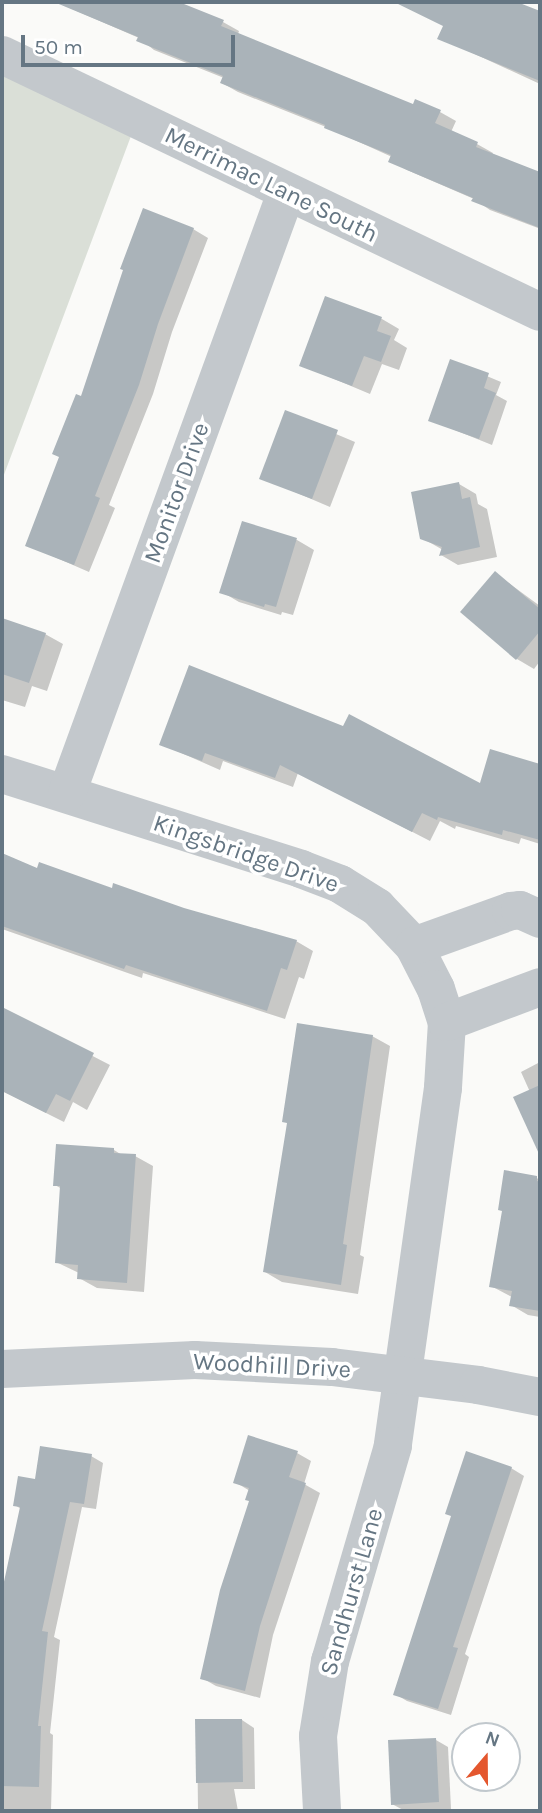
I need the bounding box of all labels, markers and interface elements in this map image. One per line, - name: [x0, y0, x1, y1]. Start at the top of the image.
- scale bar: [24, 21, 238, 65]
- text: 50 m: [34, 35, 83, 59]
- street label: Merrimac Lane South: [160, 121, 382, 249]
- street label: Monitor Drive: [138, 419, 216, 567]
- street label: Kingsbridge Drive: [149, 809, 343, 899]
- street label: Woodhill Drive: [192, 1347, 352, 1385]
- street label: Sandhurst Lane: [314, 1505, 390, 1679]
- north arrow: [451, 1722, 521, 1792]
- text: N: [482, 1726, 503, 1752]

